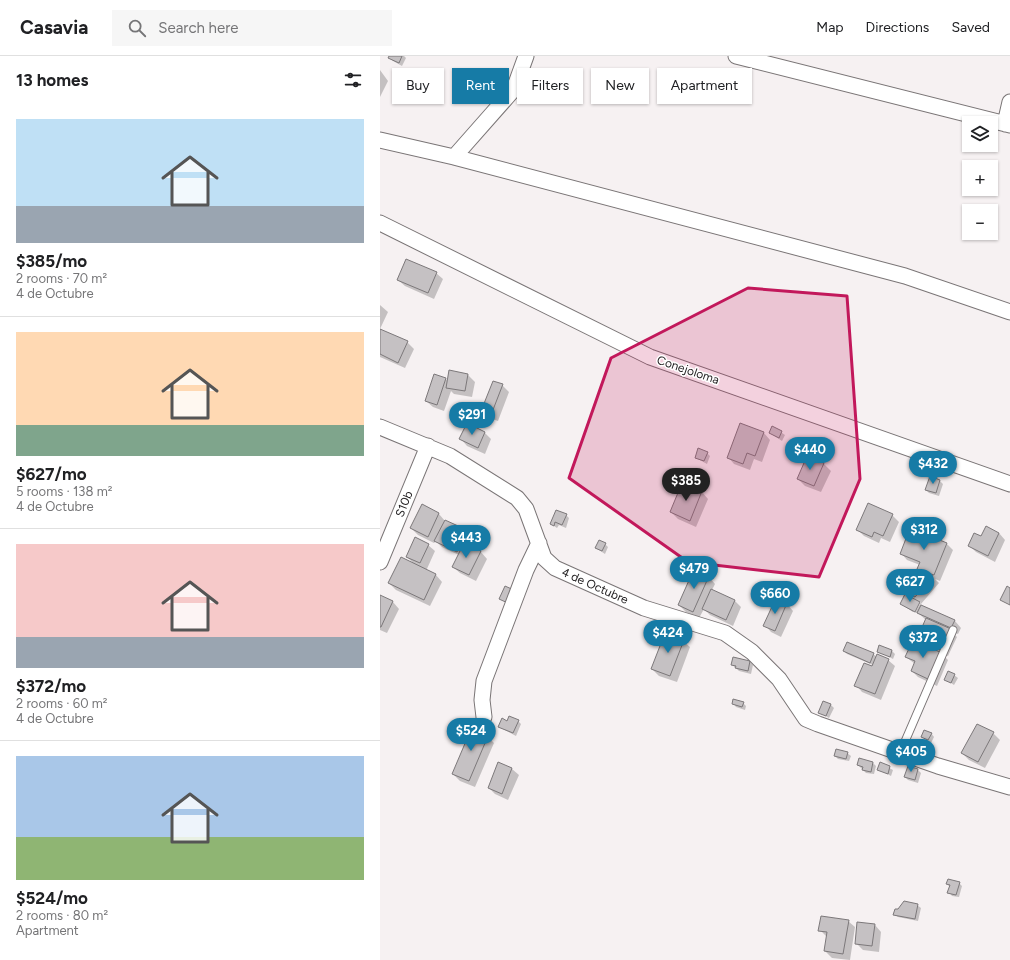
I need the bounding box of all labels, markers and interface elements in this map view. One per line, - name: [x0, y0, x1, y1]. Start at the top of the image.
- search box: [112, 10, 392, 46]
- text: Casavia: [20, 16, 88, 39]
- icon: search: [126, 17, 148, 39]
- text: Search here: [158, 19, 238, 37]
- text: Map: [816, 19, 844, 36]
- text: Directions: [866, 19, 929, 36]
- text: Saved: [951, 19, 990, 36]
- chip: Buy: [392, 68, 444, 104]
- chip: Rent: [452, 68, 509, 104]
- chip: Filters: [517, 68, 583, 104]
- chip: New: [591, 68, 649, 104]
- chip: Apartment: [657, 68, 752, 104]
- icon: filters: [342, 69, 364, 91]
- text: 13 homes: [16, 70, 88, 90]
- map controls: [962, 116, 998, 240]
- button: layers: [962, 116, 998, 152]
- icon: home: [154, 145, 226, 217]
- button: +: [962, 160, 998, 196]
- button: −: [962, 204, 998, 240]
- text: $385/mo: [16, 251, 87, 271]
- text: 2 rooms · 70 m²: [16, 271, 107, 286]
- text: 4 de Octubre: [16, 286, 94, 301]
- street label: Conejoloma: [655, 353, 721, 387]
- icon: home: [154, 358, 226, 430]
- pin: $291: [448, 402, 496, 436]
- text: $291: [458, 407, 486, 422]
- pin: $440: [786, 437, 834, 471]
- text: $440: [794, 442, 826, 457]
- pin: $432: [909, 451, 957, 485]
- text: $432: [918, 456, 948, 471]
- text: $627/mo: [16, 464, 87, 484]
- pin: $385: [662, 468, 710, 502]
- text: $385: [671, 473, 701, 488]
- text: 5 rooms · 138 m²: [16, 484, 112, 499]
- street label: S10b: [392, 489, 416, 519]
- text: 4 de Octubre: [16, 499, 94, 514]
- pin: $312: [900, 517, 948, 551]
- text: $312: [910, 522, 938, 537]
- pin: $443: [442, 525, 490, 559]
- text: $443: [451, 530, 481, 545]
- pin: $479: [670, 556, 718, 590]
- text: $479: [679, 561, 709, 576]
- street label: 4 de Octubre: [559, 565, 631, 607]
- pin: $627: [886, 569, 934, 603]
- icon: home: [154, 570, 226, 642]
- text: $627: [895, 574, 925, 589]
- pin: $660: [751, 581, 799, 615]
- text: $660: [760, 586, 790, 601]
- pin: $424: [644, 620, 692, 654]
- text: $424: [652, 625, 684, 640]
- pin: $372: [899, 625, 947, 659]
- text: $372: [908, 630, 938, 645]
- text: $372/mo: [16, 676, 86, 696]
- text: 2 rooms · 60 m²: [16, 696, 107, 711]
- text: 4 de Octubre: [16, 711, 94, 726]
- pin: $524: [447, 718, 495, 752]
- text: $524: [456, 723, 486, 738]
- pin: $405: [887, 739, 935, 773]
- text: $405: [895, 744, 927, 759]
- icon: home: [154, 782, 226, 854]
- text: $524/mo: [16, 888, 88, 908]
- text: 2 rooms · 80 m²: [16, 908, 108, 923]
- text: Apartment: [16, 923, 79, 938]

